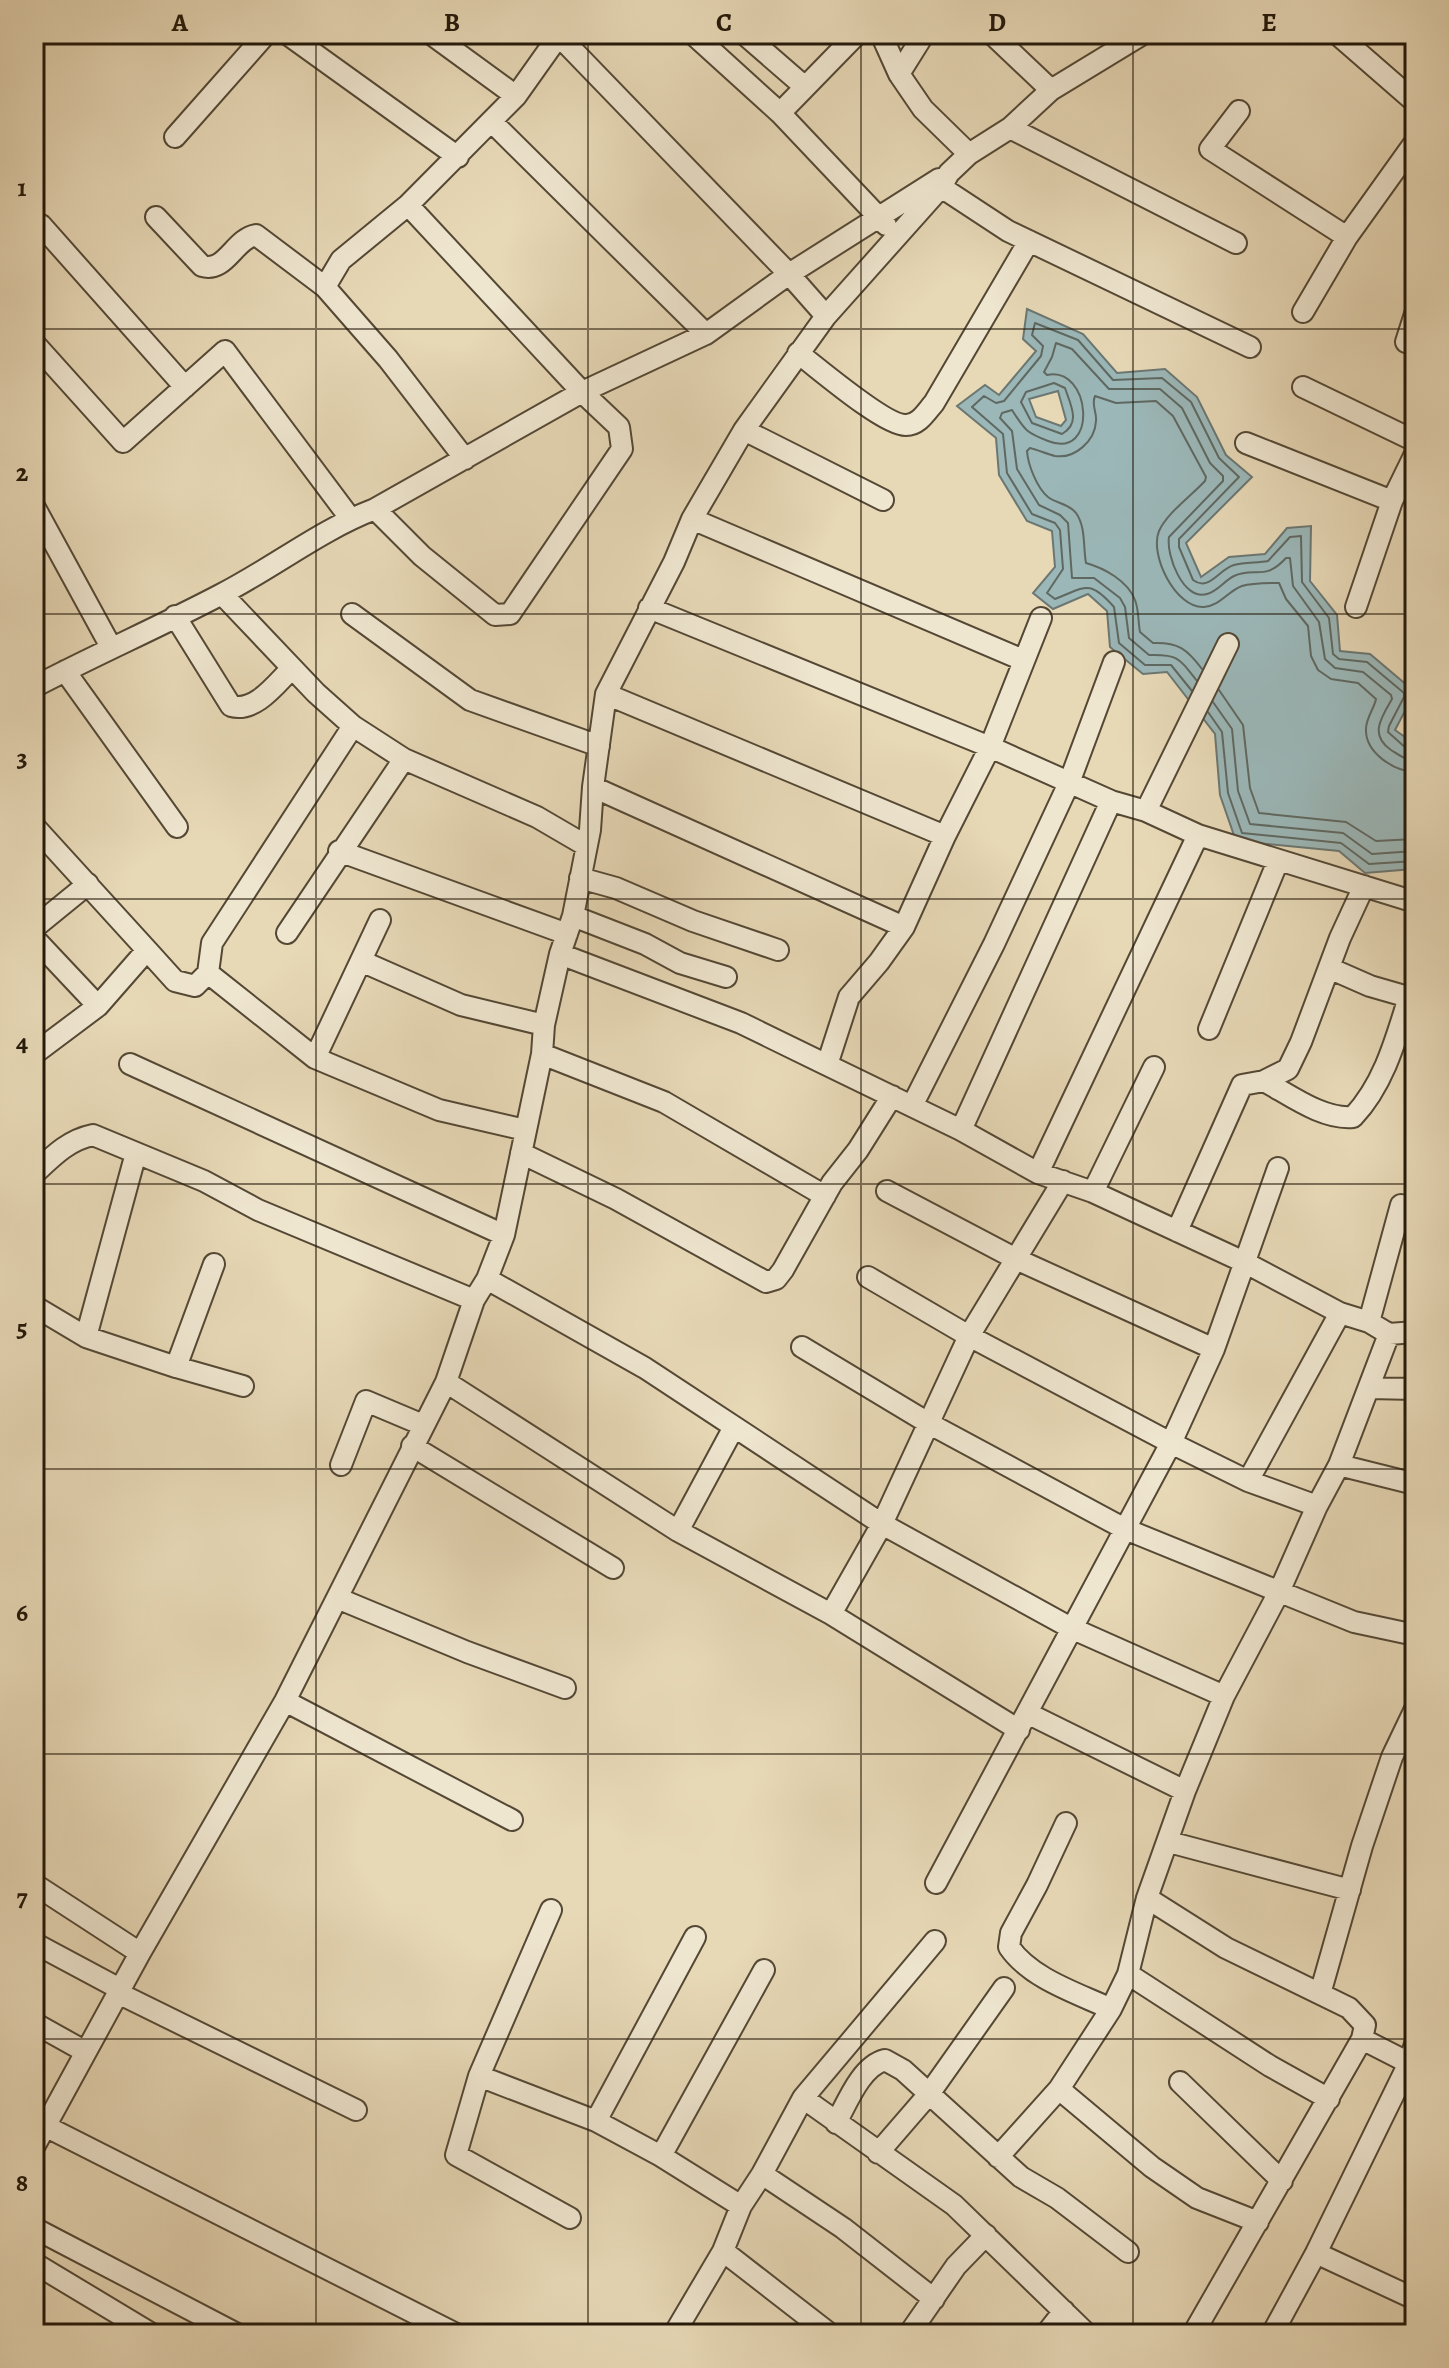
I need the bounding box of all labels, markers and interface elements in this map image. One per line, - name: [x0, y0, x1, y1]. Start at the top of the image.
- text: A: [171, 5, 189, 40]
- text: B: [444, 5, 460, 40]
- text: C: [716, 5, 732, 40]
- text: D: [988, 5, 1006, 40]
- text: E: [1261, 5, 1277, 40]
- text: 1: [17, 170, 27, 205]
- text: 2: [16, 455, 29, 490]
- text: 3: [16, 740, 28, 775]
- text: 4: [16, 1025, 28, 1060]
- text: 5: [16, 1310, 28, 1345]
- text: 6: [16, 1595, 28, 1630]
- text: 7: [16, 1880, 28, 1915]
- text: 8: [16, 2165, 28, 2200]

